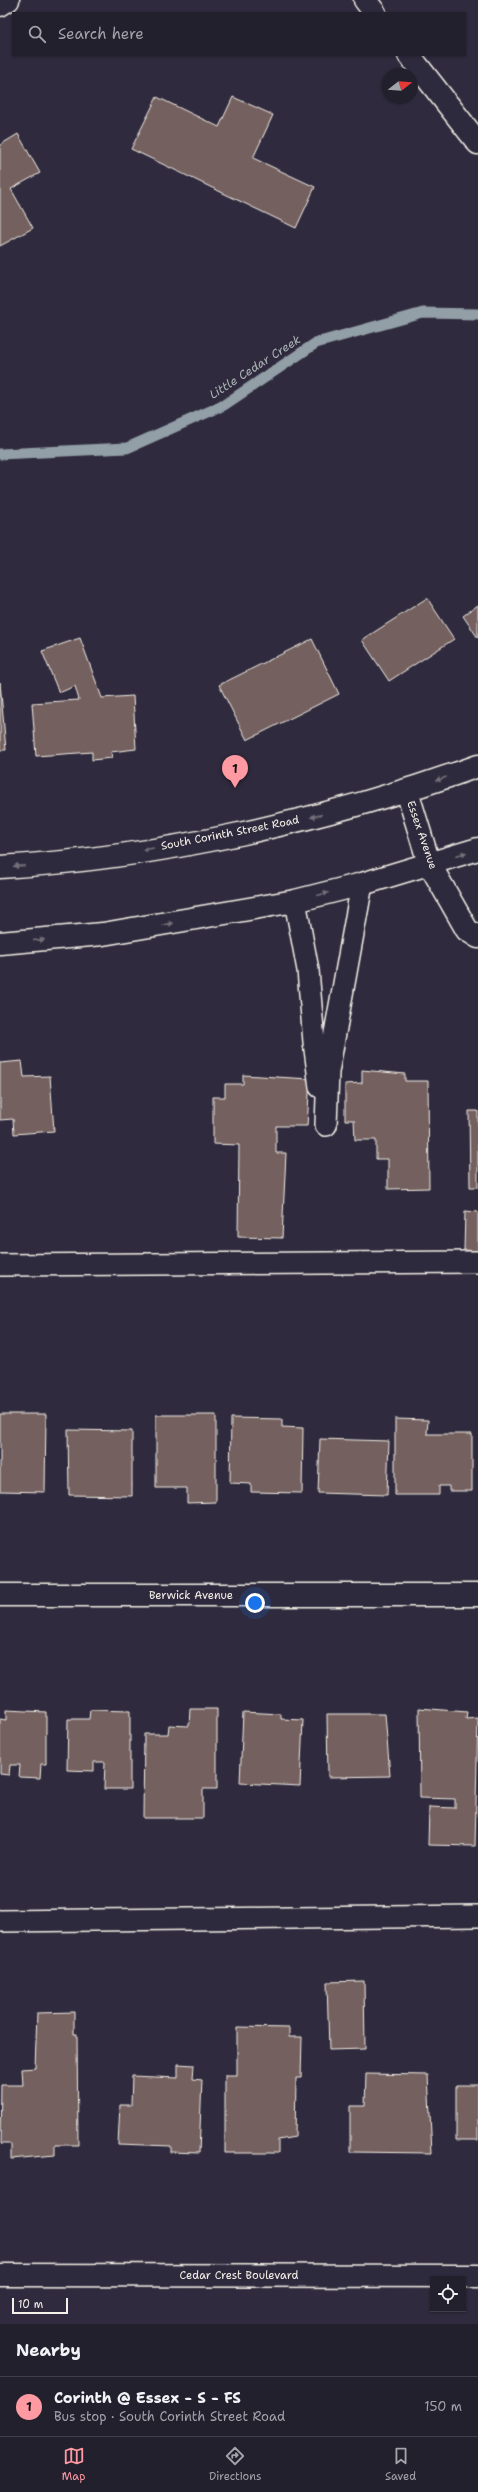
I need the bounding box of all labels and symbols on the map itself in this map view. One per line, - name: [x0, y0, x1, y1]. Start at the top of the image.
- north arrow: [382, 68, 418, 104]
- water label: Little Cedar Creek: [206, 331, 304, 403]
- pin: 1: [222, 755, 248, 788]
- one-way arrow: [435, 777, 447, 783]
- street label: Essex Avenue: [403, 799, 441, 871]
- street label: South Corinth Street Road: [160, 812, 300, 854]
- one-way arrow: [310, 813, 323, 819]
- one-way arrow: [142, 847, 154, 853]
- one-way arrow: [455, 851, 467, 857]
- one-way arrow: [12, 863, 25, 869]
- one-way arrow: [317, 891, 329, 897]
- one-way arrow: [162, 920, 174, 926]
- one-way arrow: [33, 936, 45, 943]
- street label: Berwick Avenue: [149, 1588, 233, 1603]
- your location: [245, 1593, 265, 1613]
- street label: Cedar Crest Boulevard: [180, 2268, 298, 2283]
- scale bar: [12, 2296, 68, 2315]

